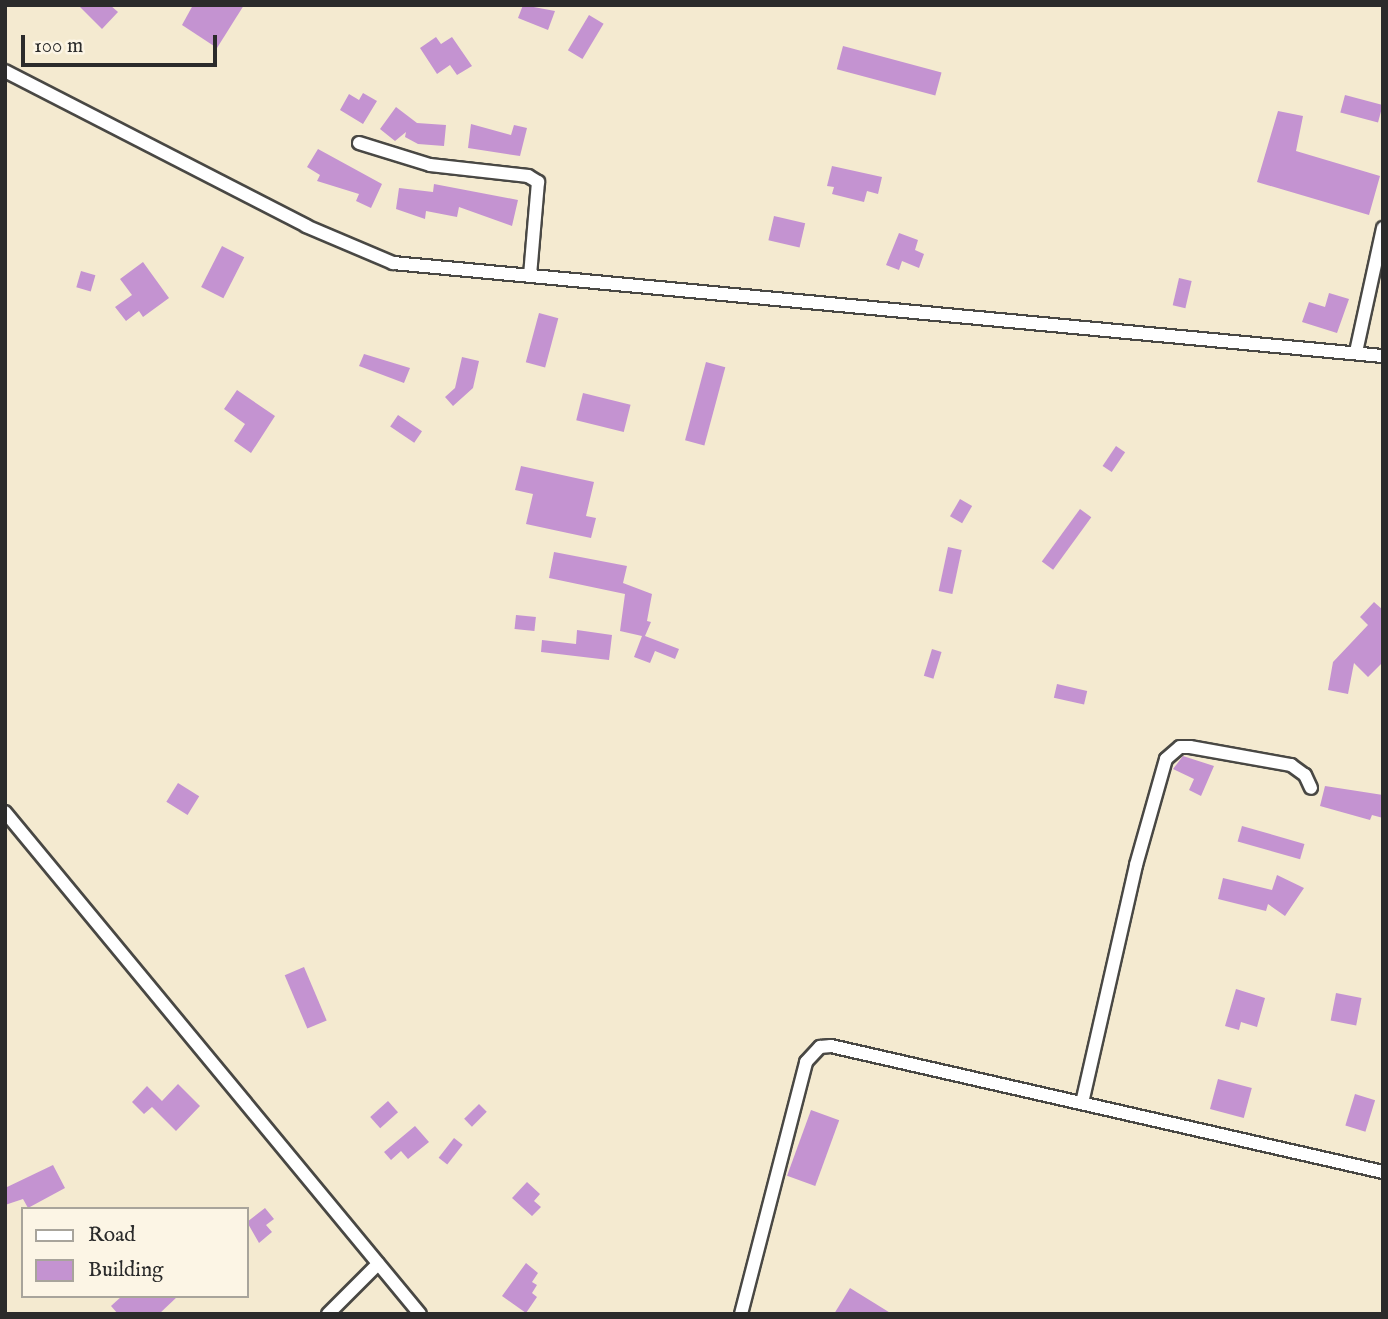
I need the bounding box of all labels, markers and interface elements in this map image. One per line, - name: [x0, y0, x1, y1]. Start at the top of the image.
- scale bar: [24, 21, 220, 65]
- text: 100 m: [34, 33, 83, 60]
- legend: [21, 1207, 248, 1298]
- text: Road: [88, 1222, 135, 1249]
- text: Building: [88, 1257, 163, 1284]

